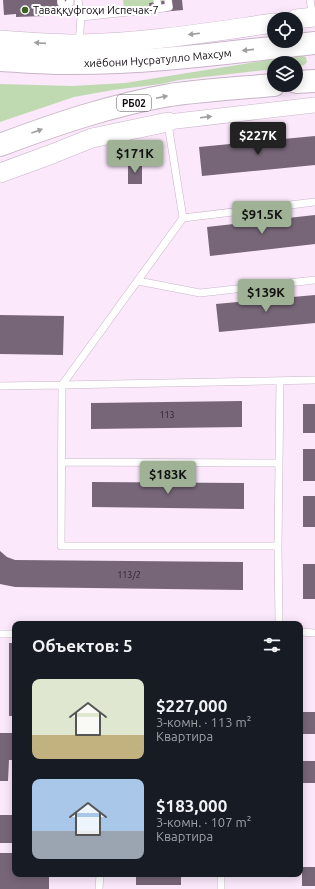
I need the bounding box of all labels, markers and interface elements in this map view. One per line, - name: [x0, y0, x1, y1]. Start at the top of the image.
- place label: Таваққуфгоҳи Испечак-7: [33, 4, 159, 16]
- marker: Таваққуфгоҳи Испечак-7: [20, 5, 30, 15]
- map controls: [267, 12, 303, 92]
- button: locate: [267, 12, 303, 48]
- one-way arrow: [188, 31, 200, 37]
- one-way arrow: [34, 39, 46, 46]
- street label: хиёбони Нусратулло Махсум: [84, 46, 232, 69]
- one-way arrow: [242, 47, 254, 54]
- button: layers: [267, 56, 303, 92]
- one-way arrow: [156, 94, 168, 100]
- road number: РБ02: [117, 95, 151, 111]
- one-way arrow: [200, 114, 213, 120]
- pin: $227K: [230, 122, 286, 156]
- one-way arrow: [31, 128, 43, 134]
- text: $227K: [239, 128, 277, 142]
- pin: $171K: [107, 140, 163, 174]
- text: $171K: [116, 146, 154, 160]
- pin: $91.5K: [229, 201, 295, 235]
- text: $91.5K: [241, 207, 283, 221]
- pin: $139K: [238, 279, 294, 313]
- text: $139K: [247, 285, 285, 299]
- house number: 113: [159, 410, 175, 420]
- pin: $183K: [140, 461, 196, 495]
- text: $183K: [149, 467, 187, 481]
- house number: 113/2: [117, 570, 141, 580]
- icon: filters: [261, 634, 283, 656]
- text: Объектов: 5: [32, 636, 132, 655]
- icon: home: [64, 695, 112, 743]
- text: $227,000: [156, 696, 227, 715]
- text: 3-комн. · 113 m²: [156, 715, 251, 729]
- text: Квартира: [156, 729, 213, 743]
- icon: home: [64, 795, 112, 843]
- text: $183,000: [156, 796, 227, 815]
- text: 3-комн. · 107 m²: [156, 815, 251, 829]
- text: Квартира: [156, 829, 213, 843]

